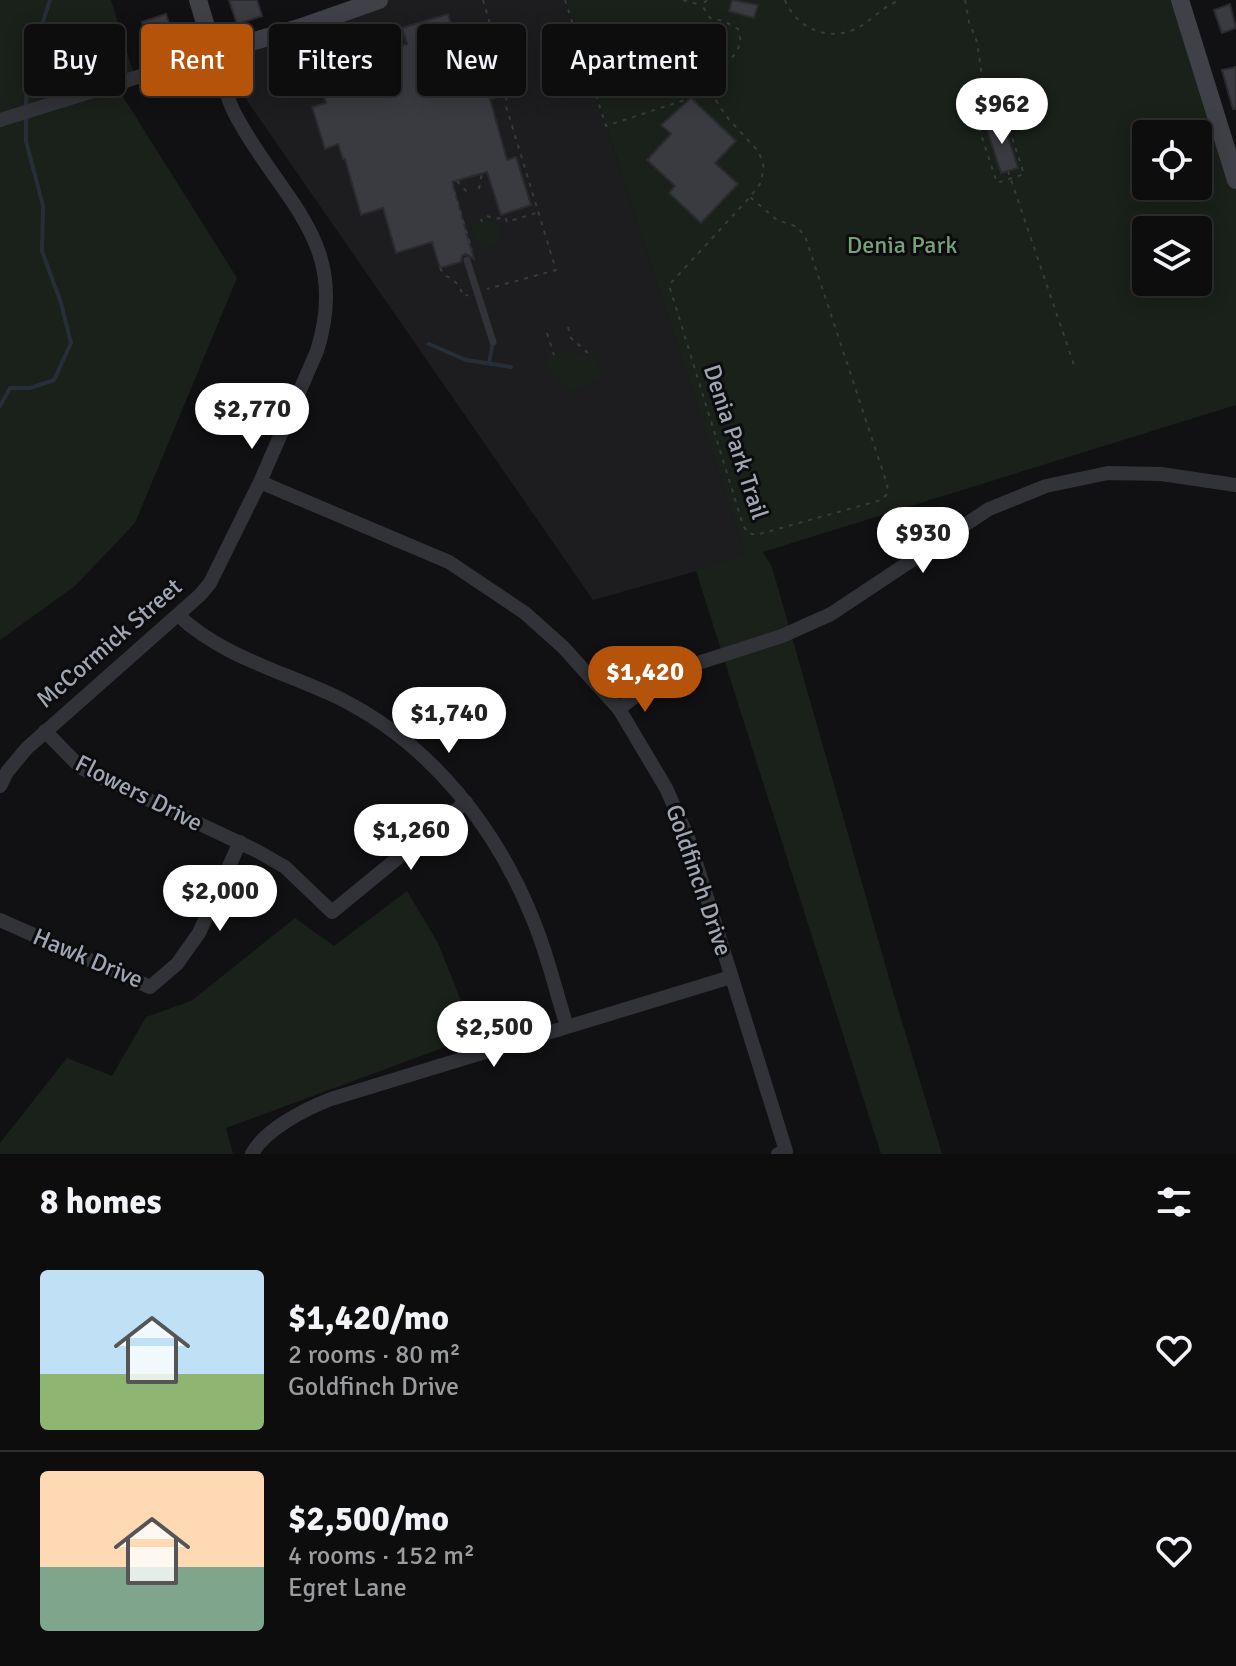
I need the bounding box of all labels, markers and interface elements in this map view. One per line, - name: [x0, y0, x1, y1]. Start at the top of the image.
- chip: Buy: [24, 24, 125, 96]
- chip: Rent: [141, 24, 253, 96]
- chip: Filters: [269, 24, 401, 96]
- chip: New: [417, 24, 526, 96]
- chip: Apartment: [542, 24, 726, 96]
- pin: $962: [955, 78, 1049, 146]
- text: $962: [974, 88, 1030, 120]
- map controls: [1132, 120, 1212, 296]
- button: locate: [1132, 120, 1212, 200]
- button: layers: [1132, 216, 1212, 296]
- park label: Denia Park: [847, 230, 957, 260]
- street label: Denia Park Trail: [697, 361, 775, 523]
- pin: $2,770: [187, 383, 317, 451]
- text: $2,770: [213, 393, 291, 425]
- pin: $930: [876, 507, 970, 575]
- text: $930: [895, 517, 951, 549]
- street label: McCormick Street: [30, 572, 188, 714]
- pin: $1,420: [580, 646, 710, 714]
- text: $1,420: [606, 656, 684, 688]
- pin: $1,740: [384, 687, 514, 755]
- text: $1,740: [410, 697, 488, 729]
- street label: Flowers Drive: [70, 748, 208, 838]
- street label: Goldfinch Drive: [659, 800, 739, 960]
- pin: $1,260: [346, 804, 476, 872]
- text: $1,260: [372, 814, 450, 846]
- pin: $2,000: [155, 865, 285, 933]
- text: $2,000: [181, 875, 259, 907]
- street label: Hawk Drive: [29, 921, 147, 995]
- pin: $2,500: [429, 1001, 559, 1069]
- text: $2,500: [455, 1011, 533, 1043]
- icon: filters: [1152, 1180, 1196, 1224]
- text: 8 homes: [40, 1181, 161, 1223]
- text: $1,420/mo: [288, 1297, 449, 1339]
- icon: home: [104, 1302, 200, 1398]
- icon: heart: [1152, 1328, 1196, 1372]
- text: 2 rooms · 80 m²: [288, 1339, 461, 1371]
- text: Goldfinch Drive: [288, 1371, 459, 1403]
- text: $2,500/mo: [288, 1498, 449, 1540]
- icon: home: [104, 1503, 200, 1599]
- icon: heart: [1152, 1529, 1196, 1573]
- text: 4 rooms · 152 m²: [288, 1540, 475, 1572]
- text: Egret Lane: [288, 1572, 407, 1604]

